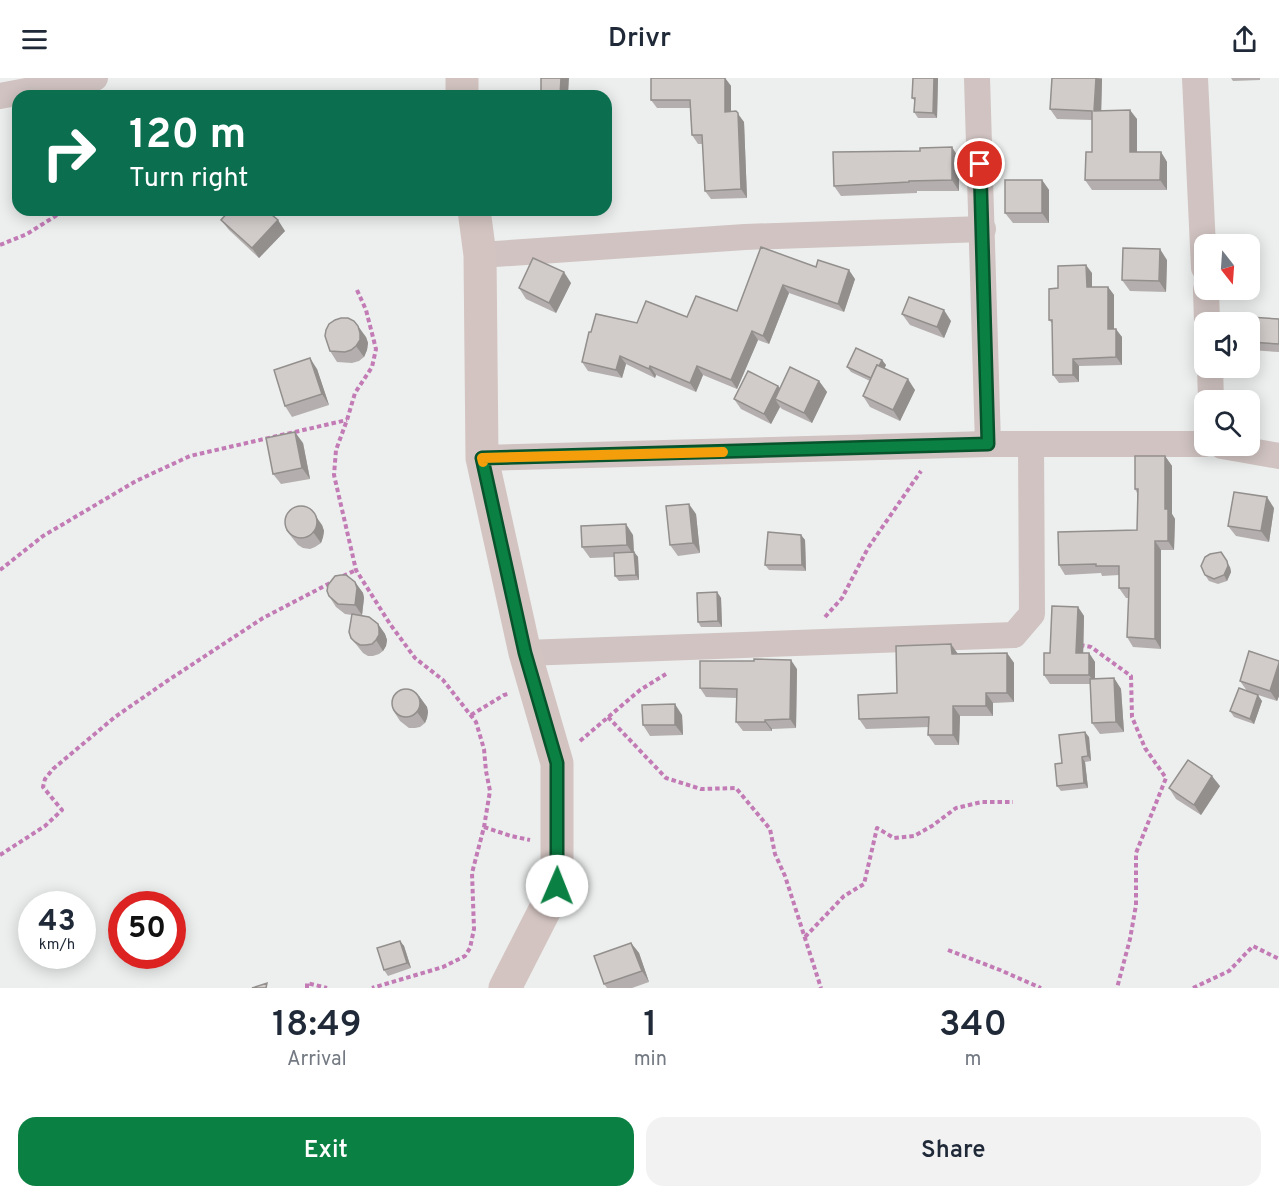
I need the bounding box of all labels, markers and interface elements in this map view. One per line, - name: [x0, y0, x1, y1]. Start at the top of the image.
- text: Drivr: [608, 22, 671, 56]
- icon: menu: [18, 23, 51, 56]
- icon: share: [1228, 23, 1261, 56]
- text: 120 m: [129, 110, 246, 163]
- icon: right: [30, 114, 108, 192]
- pin: [954, 138, 1005, 189]
- icon: arrive: [963, 147, 996, 180]
- text: Turn right: [129, 162, 248, 196]
- north arrow: [1194, 234, 1260, 300]
- map controls: [1194, 234, 1260, 456]
- button: sound: [1194, 312, 1260, 378]
- button: search: [1194, 390, 1260, 456]
- position arrow: [525, 854, 589, 918]
- speed limit sign: 50: [108, 891, 186, 969]
- text: 43: [38, 904, 76, 941]
- text: km/h: [39, 936, 75, 955]
- text: 18:49: [272, 1003, 362, 1049]
- text: 1: [643, 1003, 657, 1049]
- text: 340: [939, 1003, 1007, 1049]
- text: Arrival: [287, 1047, 347, 1073]
- text: min: [634, 1047, 667, 1073]
- text: m: [964, 1047, 981, 1073]
- button: Exit: [18, 1117, 634, 1186]
- button: Share: [646, 1117, 1261, 1186]

